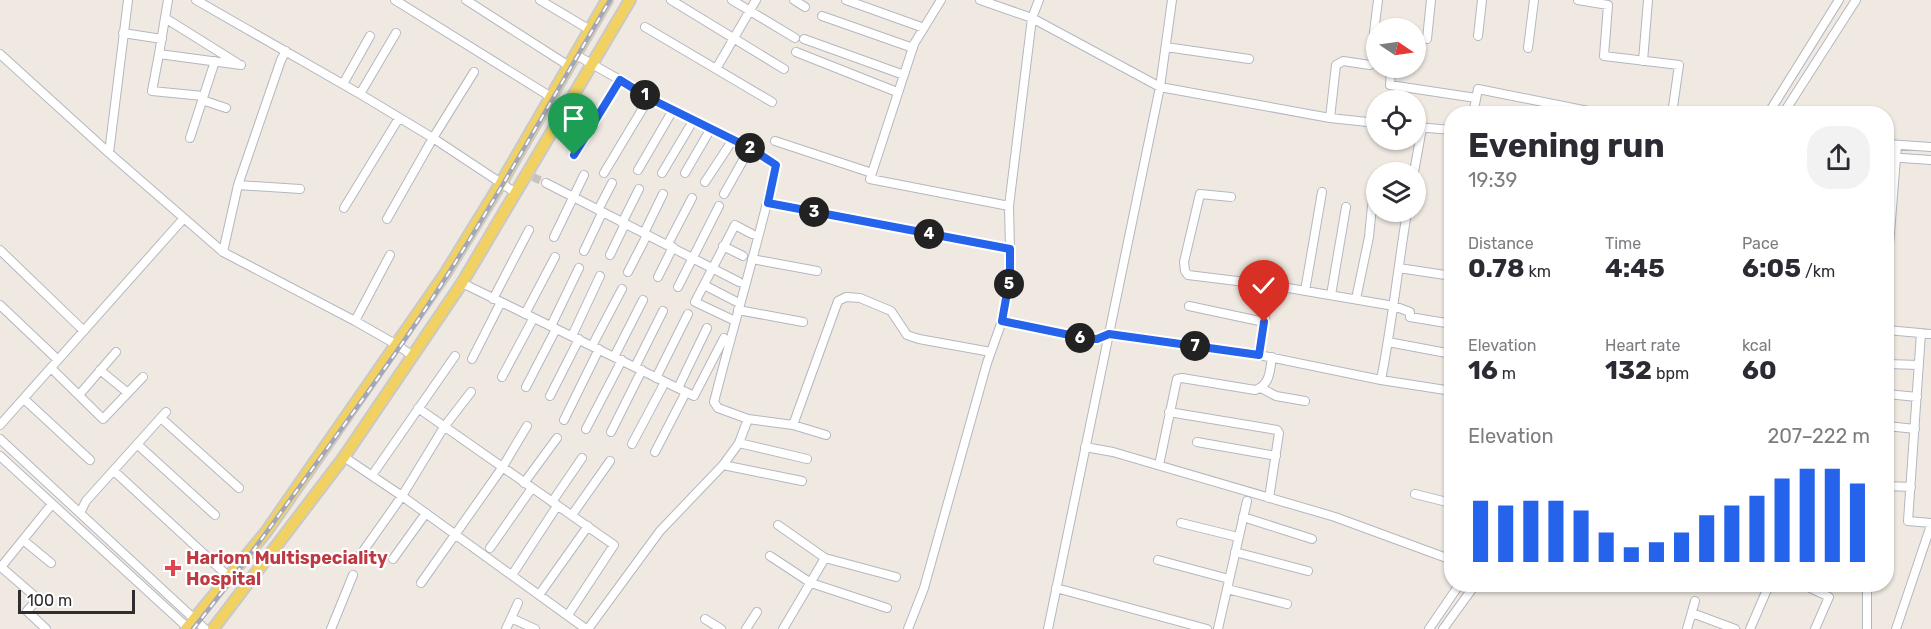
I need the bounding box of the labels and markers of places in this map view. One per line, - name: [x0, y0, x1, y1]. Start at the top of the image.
- pin: 1: [630, 80, 660, 110]
- pin: [548, 93, 599, 155]
- pin: 2: [735, 133, 765, 163]
- pin: 3: [799, 197, 829, 227]
- pin: 4: [914, 219, 944, 249]
- pin: [1238, 260, 1289, 322]
- pin: 5: [994, 269, 1024, 299]
- pin: 6: [1065, 323, 1095, 353]
- pin: 7: [1180, 331, 1210, 361]
- place label: Hariom Multispeciality Hospital: [186, 547, 388, 590]
- marker: Hariom Multispeciality Hospital: [164, 559, 182, 577]

